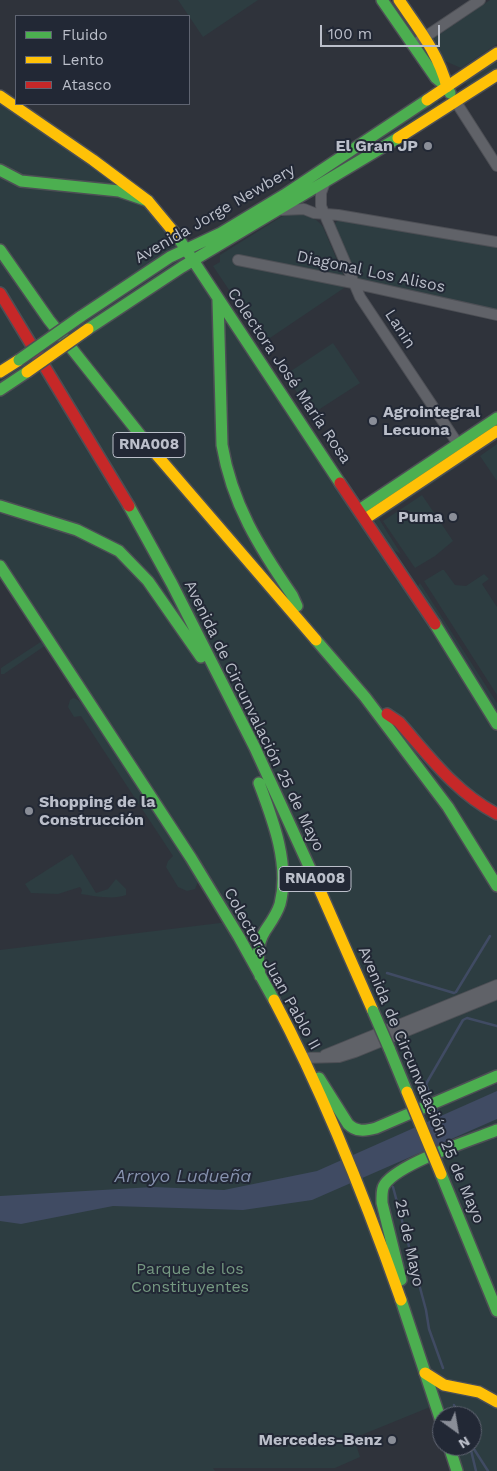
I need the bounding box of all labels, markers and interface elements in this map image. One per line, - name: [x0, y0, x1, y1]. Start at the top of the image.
- legend: [15, 15, 190, 105]
- scale bar: [322, 15, 442, 47]
- text: 100 m: [328, 25, 372, 43]
- text: Fluido: [62, 26, 107, 44]
- text: Lento: [62, 51, 104, 69]
- text: Atasco: [62, 76, 111, 94]
- place label: El Gran JP: [335, 136, 418, 156]
- marker: El Gran JP: [422, 140, 434, 152]
- street label: Avenida Jorge Newbery: [131, 160, 299, 268]
- street label: Diagonal Los Alisos: [295, 247, 447, 297]
- street label: Colectora José María Rosa: [223, 284, 355, 468]
- street label: Lanin: [380, 306, 420, 352]
- place label: Agrointegral Lecuona: [383, 402, 480, 440]
- marker: Agrointegral Lecuona: [367, 415, 379, 427]
- road number: RNA008: [113, 432, 185, 458]
- place label: Puma: [398, 507, 443, 527]
- marker: Puma: [447, 511, 459, 523]
- street label: Avenida de Circunvalación 25 de Mayo: [180, 577, 328, 855]
- place label: Shopping de la Construcción: [39, 792, 155, 830]
- marker: Shopping de la Construcción: [23, 805, 35, 817]
- road number: RNA008: [279, 866, 351, 892]
- street label: Colectora Juan Pablo II: [219, 885, 325, 1053]
- street label: Avenida de Circunvalación 25 de Mayo: [354, 944, 488, 1226]
- water label: Arroyo Ludueña: [115, 1166, 251, 1188]
- street label: 25 de Mayo: [390, 1198, 428, 1288]
- park label: Parque de los Constituyentes: [131, 1259, 249, 1297]
- north arrow: [432, 1406, 482, 1456]
- place label: Mercedes-Benz: [258, 1430, 382, 1450]
- text: N: [456, 1433, 473, 1452]
- marker: Mercedes-Benz: [386, 1434, 398, 1446]

